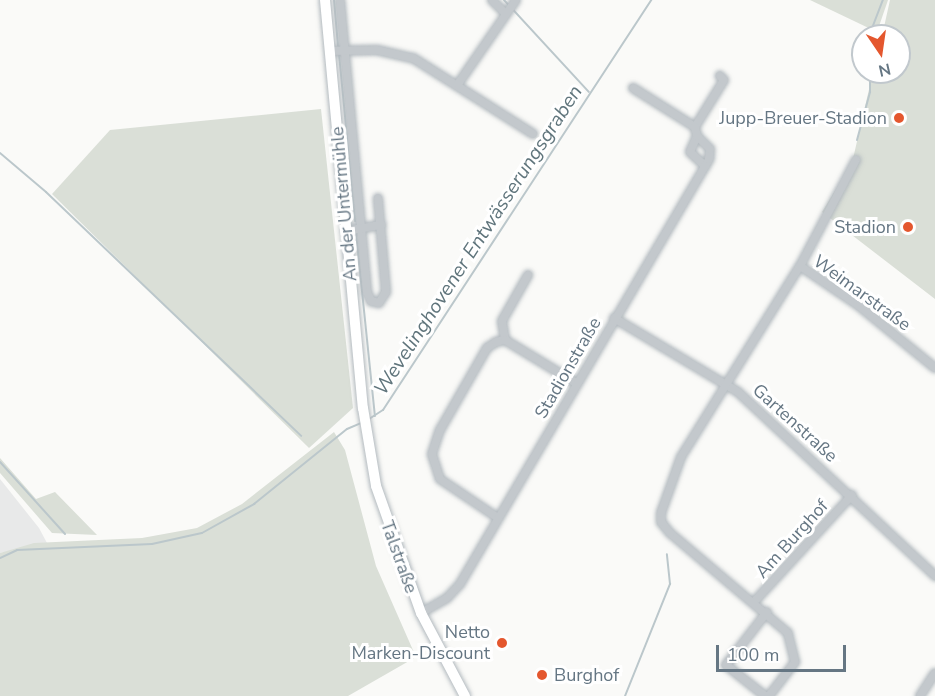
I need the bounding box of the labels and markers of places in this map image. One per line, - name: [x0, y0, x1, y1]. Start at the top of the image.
- place label: Jupp-Breuer-Stadion: [719, 107, 887, 129]
- marker: Jupp-Breuer-Stadion: [892, 111, 906, 125]
- place label: Stadion: [834, 216, 896, 238]
- marker: Stadion: [901, 220, 915, 234]
- place label: Netto Marken-Discount: [351, 622, 490, 664]
- marker: Netto Marken-Discount: [495, 636, 509, 650]
- place label: Burghof: [554, 664, 619, 686]
- marker: Burghof: [535, 668, 549, 682]

